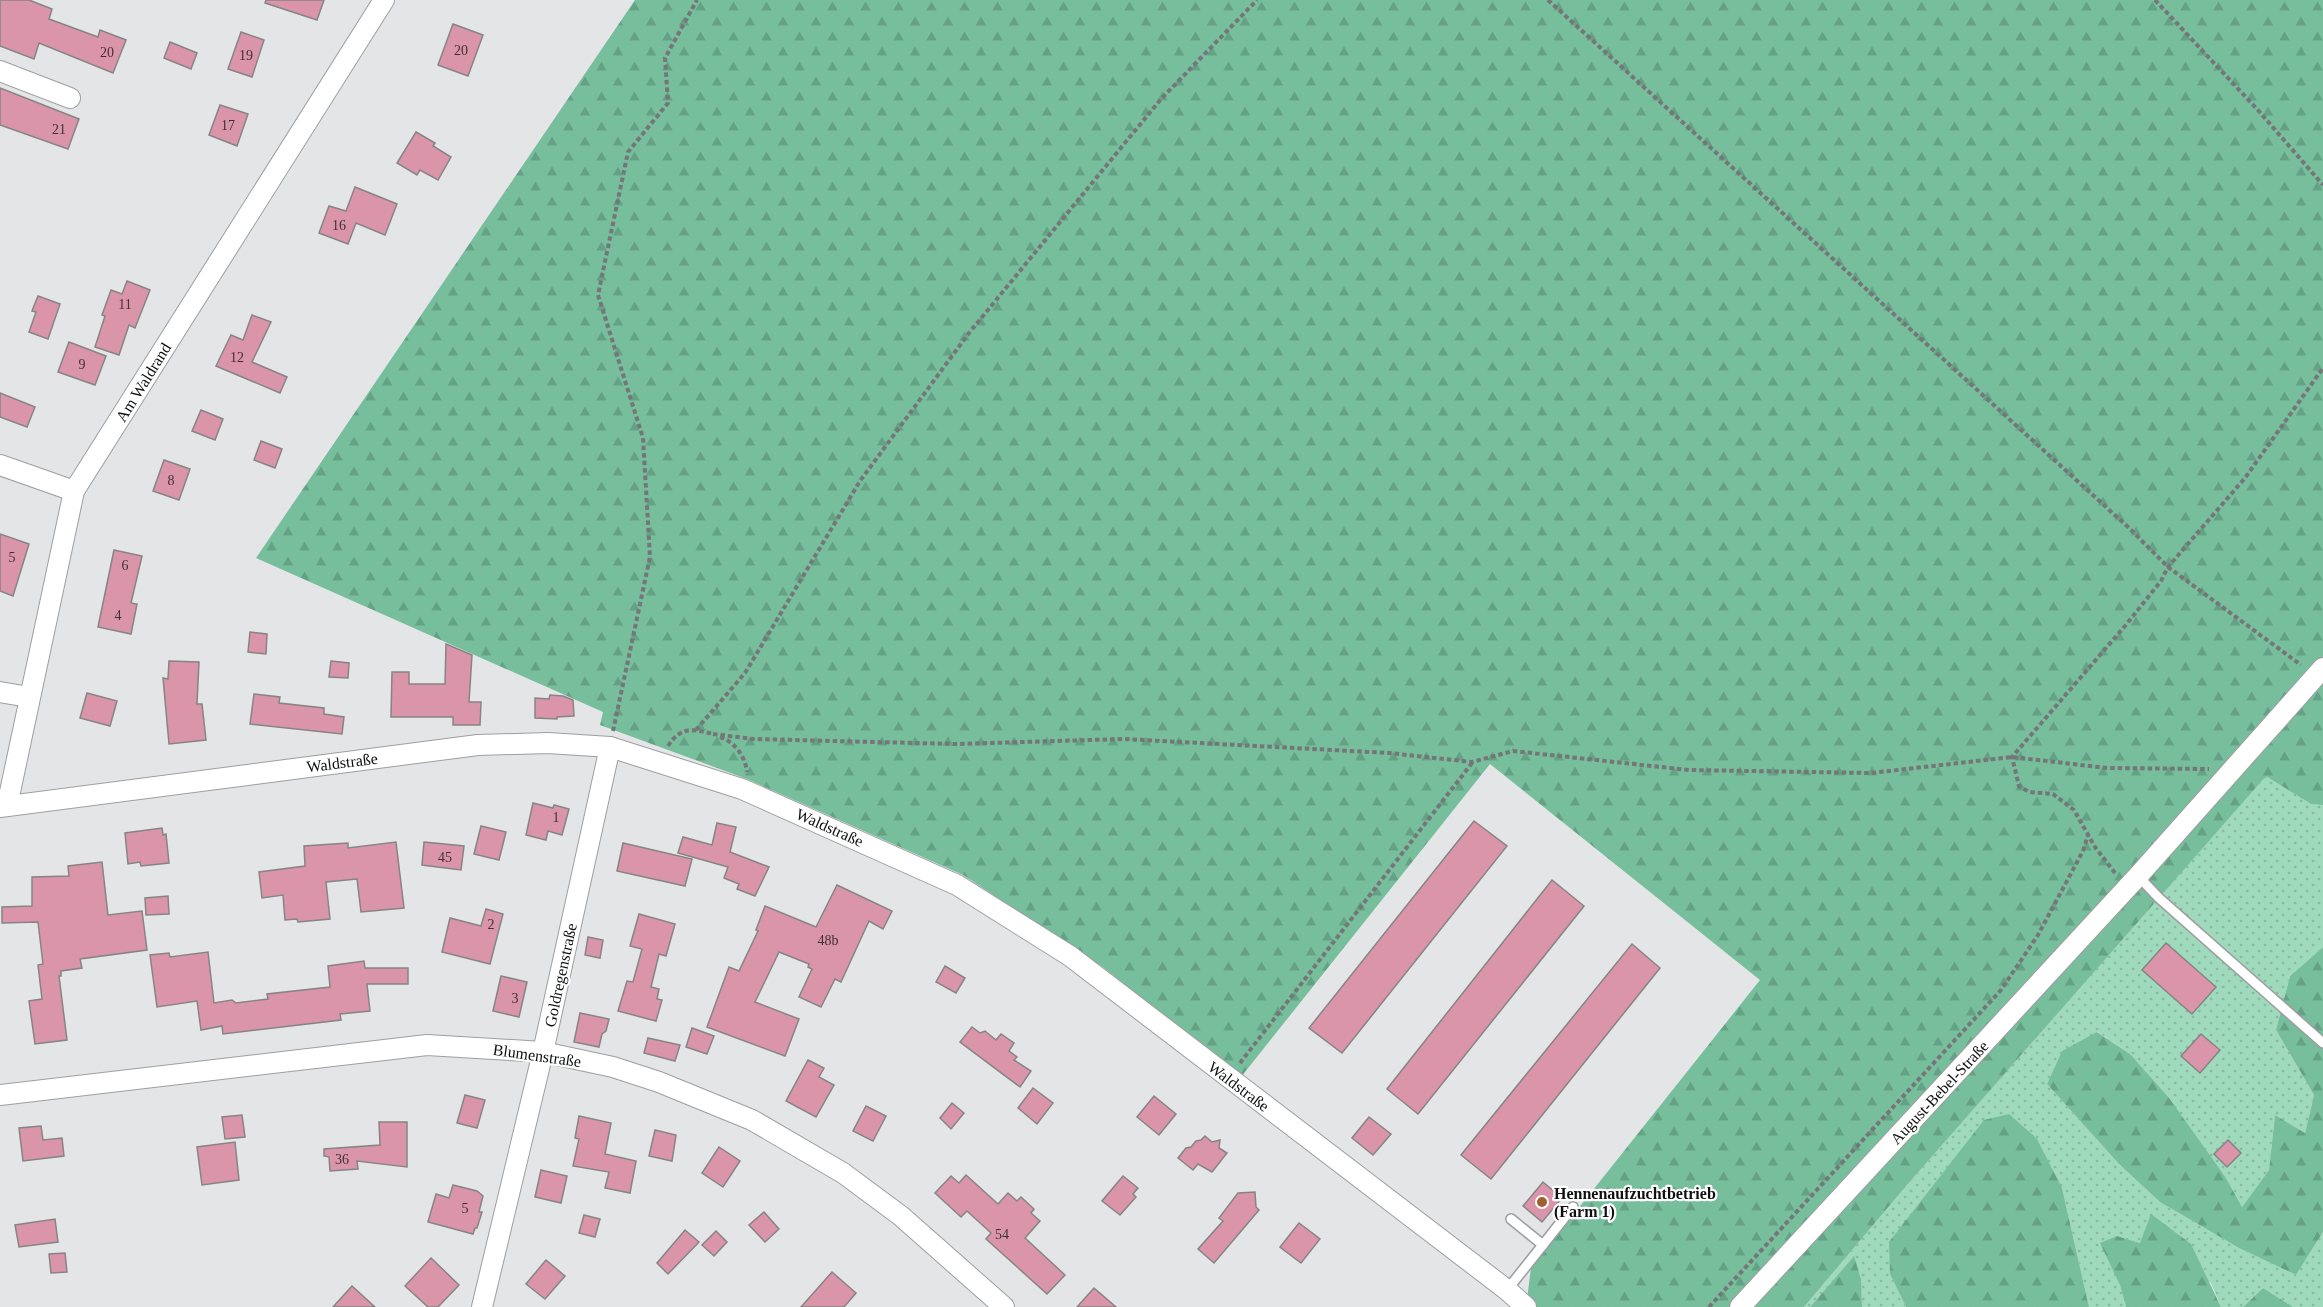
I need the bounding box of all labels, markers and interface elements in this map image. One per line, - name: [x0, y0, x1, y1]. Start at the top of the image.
- house number: 20: [454, 43, 468, 58]
- house number: 20: [100, 45, 114, 60]
- house number: 19: [239, 48, 253, 63]
- house number: 17: [221, 118, 235, 133]
- house number: 21: [52, 122, 66, 137]
- house number: 16: [332, 218, 346, 233]
- house number: 11: [118, 297, 132, 312]
- street label: Am Waldrand: [112, 340, 174, 425]
- house number: 12: [230, 350, 244, 365]
- house number: 9: [79, 357, 86, 372]
- house number: 8: [168, 473, 175, 488]
- house number: 5: [9, 550, 16, 565]
- house number: 6: [122, 558, 129, 573]
- house number: 4: [115, 608, 122, 623]
- street label: Waldstraße: [306, 750, 379, 775]
- street label: Waldstraße: [794, 805, 866, 850]
- house number: 1: [553, 810, 560, 825]
- house number: 45: [438, 850, 452, 865]
- house number: 2: [488, 917, 495, 932]
- street label: Goldregenstraße: [541, 922, 581, 1029]
- house number: 48b: [818, 933, 839, 948]
- house number: 3: [512, 991, 519, 1006]
- street label: August-Bebel-Straße: [1887, 1037, 1992, 1148]
- street label: Blumenstraße: [492, 1041, 582, 1070]
- street label: Waldstraße: [1205, 1058, 1272, 1115]
- house number: 36: [335, 1152, 349, 1167]
- place label: Hennenaufzuchtbetrieb (Farm 1): [1554, 1185, 1716, 1221]
- marker: Hennenaufzuchtbetrieb (Farm 1): [1535, 1195, 1549, 1209]
- house number: 5: [462, 1201, 469, 1216]
- house number: 54: [995, 1227, 1009, 1242]

